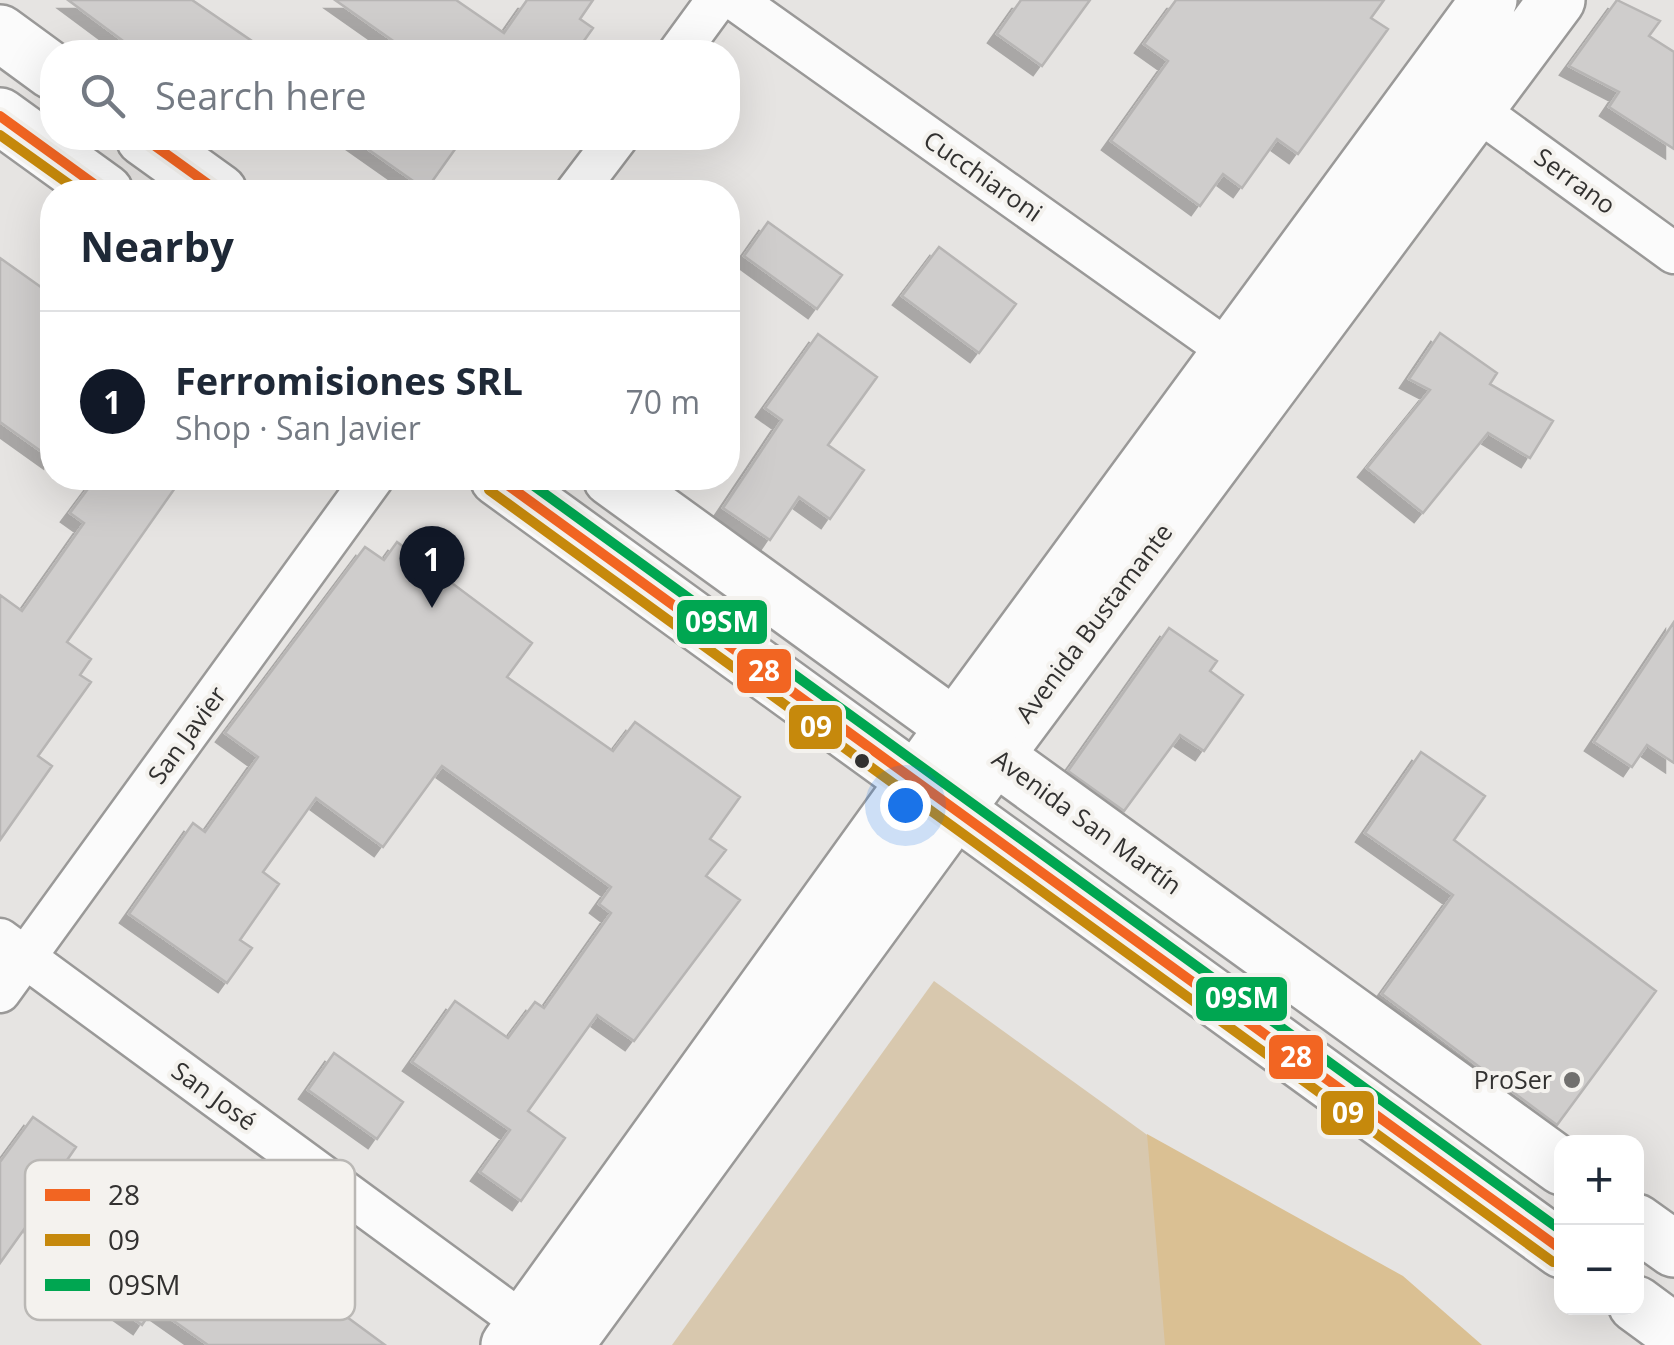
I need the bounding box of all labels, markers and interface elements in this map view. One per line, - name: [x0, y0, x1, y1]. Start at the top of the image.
- search box: [40, 40, 740, 150]
- icon: search: [75, 68, 130, 123]
- text: Search here: [155, 69, 367, 121]
- street label: Cucchiaroni: [918, 122, 1050, 229]
- street label: Serrano: [1528, 139, 1623, 221]
- text: Nearby: [80, 217, 234, 274]
- text: Ferromisiones SRL: [175, 354, 523, 406]
- text: 1: [103, 380, 122, 423]
- text: 70 m: [625, 380, 700, 423]
- text: Shop · San Javier: [175, 406, 421, 449]
- street label: Avenida Bustamante: [1007, 516, 1179, 729]
- pin: 1: [400, 526, 464, 608]
- line badge: 09SM: [675, 598, 769, 646]
- text: 09SM: [685, 602, 759, 640]
- line badge: 28: [735, 647, 793, 695]
- text: 28: [748, 651, 780, 689]
- street label: San Javier: [139, 679, 233, 790]
- line badge: 09: [787, 703, 844, 751]
- text: 09: [800, 707, 832, 745]
- street label: Avenida San Martín: [986, 741, 1189, 901]
- unlabelled marker: [852, 751, 872, 771]
- your location: [880, 780, 931, 831]
- line badge: 09SM: [1194, 975, 1289, 1023]
- text: 09SM: [1205, 978, 1279, 1016]
- line badge: 28: [1267, 1033, 1325, 1081]
- text: 28: [1280, 1037, 1312, 1075]
- street label: San José: [165, 1053, 264, 1137]
- place label: ProSer: [1474, 1062, 1552, 1096]
- marker: ProSer: [1561, 1069, 1583, 1091]
- line badge: 09: [1319, 1089, 1376, 1137]
- text: 09: [1332, 1093, 1364, 1131]
- map controls: [1554, 1135, 1644, 1315]
- button: +: [1554, 1135, 1644, 1225]
- legend: [25, 1160, 355, 1320]
- text: 28: [108, 1175, 140, 1213]
- text: 09: [108, 1220, 140, 1258]
- button: −: [1554, 1225, 1644, 1315]
- text: 09SM: [108, 1265, 181, 1303]

